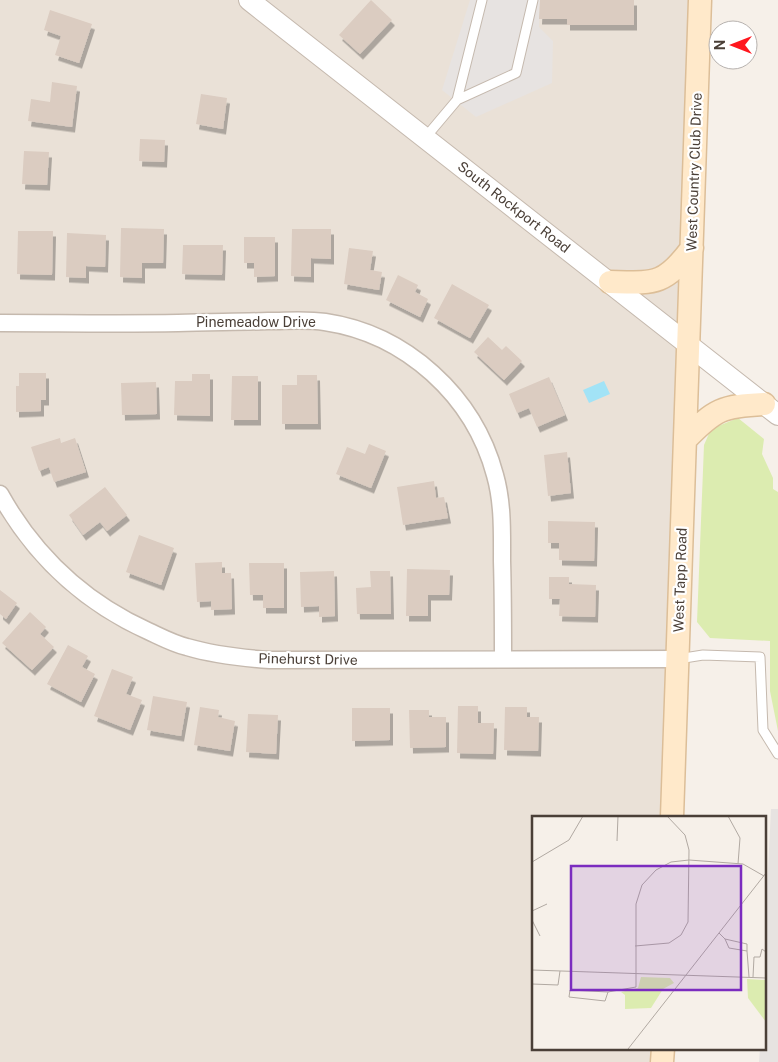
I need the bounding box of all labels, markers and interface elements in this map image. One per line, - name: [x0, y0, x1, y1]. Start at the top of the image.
- north arrow: [708, 20, 758, 70]
- text: N: [712, 40, 728, 50]
- street label: West Country Club Drive: [683, 92, 705, 252]
- street label: South Rockport Road: [455, 158, 573, 256]
- street label: Pinemeadow Drive: [196, 314, 316, 330]
- street label: West Tapp Road: [670, 527, 690, 633]
- street label: Pinehurst Drive: [258, 650, 358, 668]
- inset map: [532, 816, 766, 1050]

